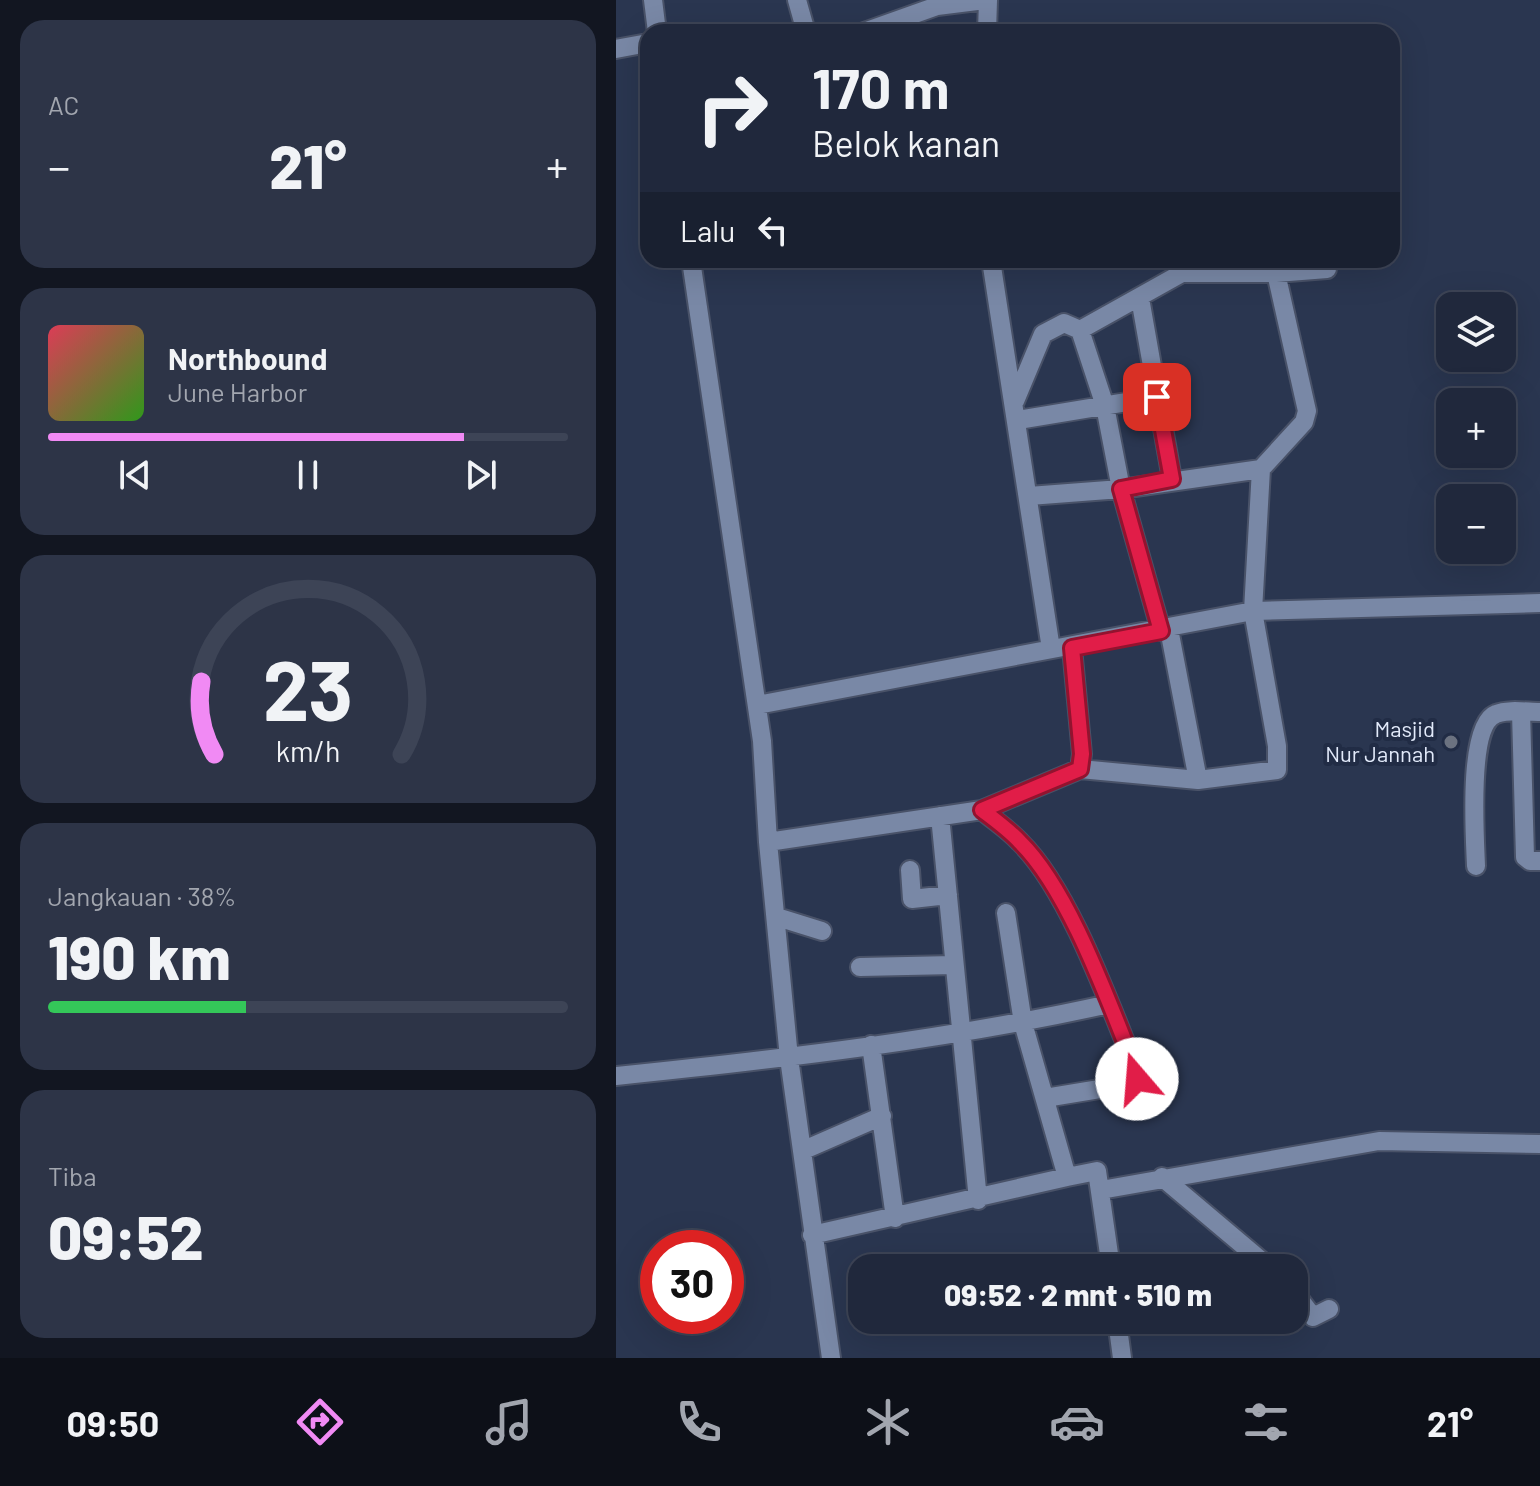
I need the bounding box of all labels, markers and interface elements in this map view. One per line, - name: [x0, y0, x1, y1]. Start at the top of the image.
- text: 170 m: [812, 53, 949, 120]
- icon: right: [680, 56, 784, 160]
- text: AC: [48, 89, 79, 120]
- text: Belok kanan: [812, 121, 1000, 164]
- text: 21°: [269, 129, 347, 201]
- text: −: [48, 139, 70, 192]
- text: +: [546, 139, 568, 192]
- icon: left: [751, 208, 795, 252]
- text: Lalu: [680, 212, 735, 248]
- map controls: [1436, 292, 1516, 564]
- button: layers: [1436, 292, 1516, 372]
- text: Northbound: [168, 340, 327, 376]
- pin: [1123, 363, 1191, 431]
- icon: arrive: [1135, 375, 1179, 419]
- text: June Harbor: [168, 376, 307, 407]
- button: +: [1436, 388, 1516, 468]
- icon: previous: [113, 453, 157, 497]
- icon: pause: [286, 453, 330, 497]
- icon: next: [459, 453, 503, 497]
- button: −: [1436, 484, 1516, 564]
- text: 23: [263, 638, 353, 738]
- place label: Masjid Nur Jannah: [1325, 715, 1435, 766]
- text: km/h: [276, 733, 340, 768]
- marker: Masjid Nur Jannah: [1442, 733, 1460, 751]
- text: Jangkauan · 38%: [48, 880, 236, 911]
- text: 190 km: [48, 920, 231, 992]
- position arrow: [1095, 1037, 1179, 1121]
- text: Tiba: [48, 1160, 97, 1191]
- text: 09:52: [48, 1200, 204, 1272]
- speed limit sign: 30: [640, 1230, 744, 1334]
- text: 09:52 · 2 mnt · 510 m: [944, 1276, 1212, 1312]
- icon: directions: [292, 1394, 348, 1450]
- icon: music: [481, 1394, 537, 1450]
- icon: phone: [671, 1394, 727, 1450]
- icon: climate: [860, 1394, 916, 1450]
- icon: car: [1049, 1394, 1105, 1450]
- icon: filters: [1238, 1394, 1294, 1450]
- text: 09:50: [67, 1401, 159, 1444]
- text: 21°: [1427, 1401, 1473, 1444]

